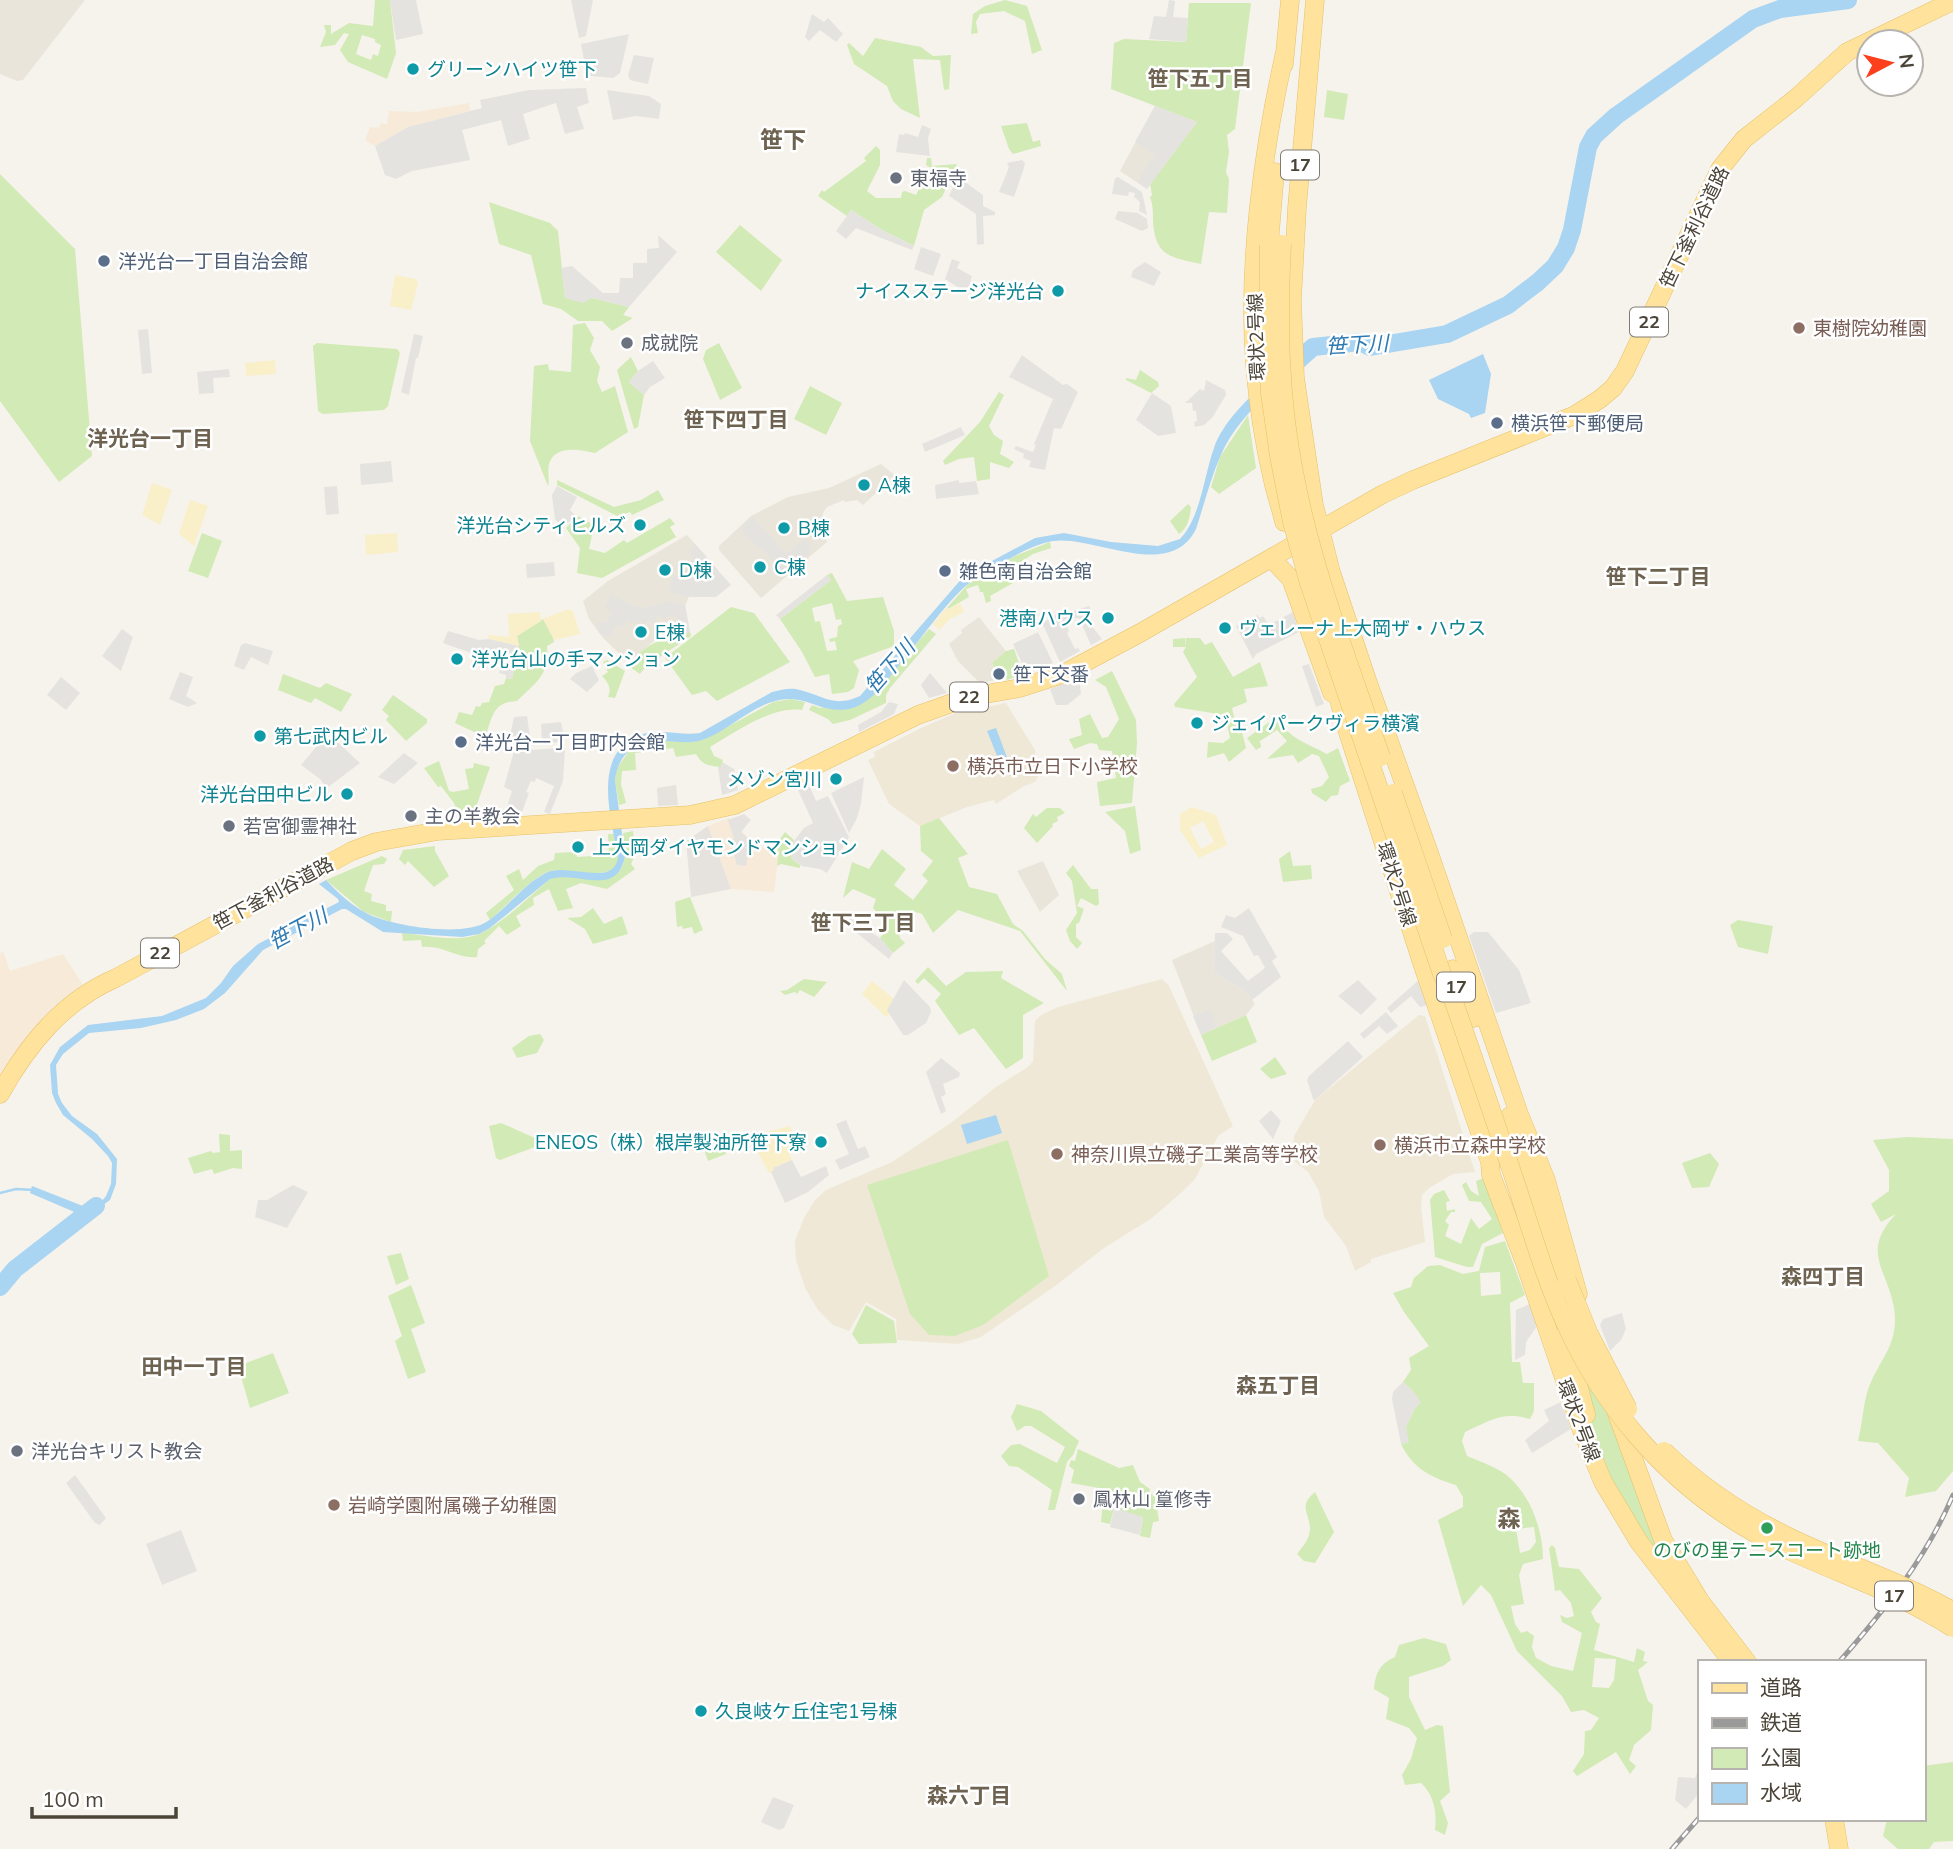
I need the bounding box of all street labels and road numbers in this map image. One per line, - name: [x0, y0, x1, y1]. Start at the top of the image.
- road number: 17: [1281, 150, 1319, 180]
- street label: 笹下釜利谷道路: [1654, 162, 1734, 292]
- street label: 環状2号線: [1242, 293, 1270, 381]
- road number: 22: [1630, 308, 1668, 336]
- road number: 22: [950, 682, 988, 712]
- street label: 環状2号線: [1372, 839, 1422, 929]
- street label: 笹下釜利谷道路: [209, 851, 337, 935]
- road number: 22: [141, 938, 179, 968]
- road number: 17: [1437, 972, 1475, 1002]
- street label: 環状2号線: [1552, 1375, 1606, 1465]
- road number: 17: [1875, 1582, 1913, 1610]

